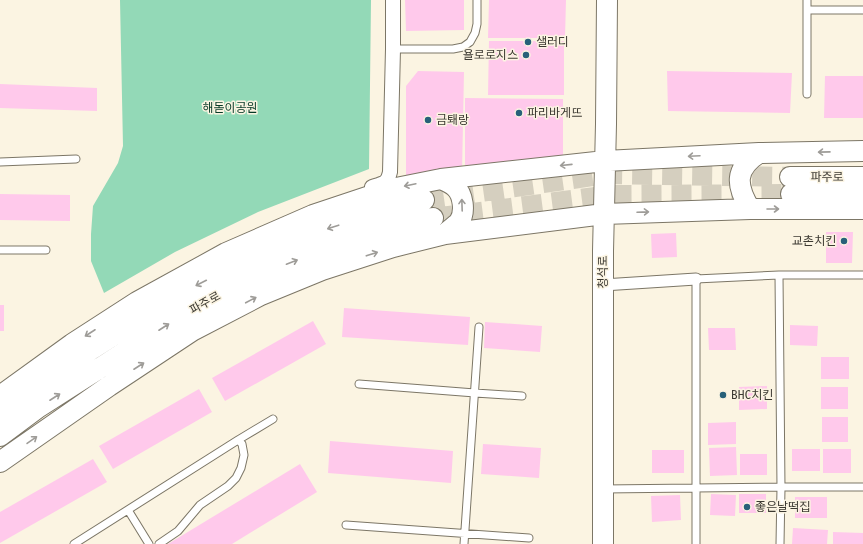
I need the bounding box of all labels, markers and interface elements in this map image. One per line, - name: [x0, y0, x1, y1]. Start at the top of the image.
- place label: 샐러디: [536, 35, 569, 49]
- marker: 샐러디: [523, 37, 533, 47]
- place label: 욜로로지스: [463, 48, 518, 62]
- marker: 욜로로지스: [521, 50, 531, 60]
- park label: 해돋이공원: [202, 101, 258, 115]
- place label: 파리바게뜨: [527, 106, 582, 120]
- marker: 파리바게뜨: [514, 108, 524, 118]
- place label: 금퇘랑: [436, 113, 469, 127]
- marker: 금퇘랑: [423, 115, 433, 125]
- one-way arrow: [818, 148, 831, 156]
- one-way arrow: [688, 153, 701, 160]
- one-way arrow: [560, 161, 573, 169]
- street label: 파주로: [810, 170, 844, 184]
- one-way arrow: [404, 182, 417, 190]
- one-way arrow: [459, 199, 466, 212]
- one-way arrow: [766, 205, 779, 213]
- one-way arrow: [636, 209, 649, 216]
- one-way arrow: [327, 224, 340, 231]
- place label: 교촌치킨: [792, 234, 836, 248]
- marker: 교촌치킨: [839, 236, 849, 246]
- one-way arrow: [365, 250, 378, 257]
- street label: 청석로: [596, 255, 610, 289]
- one-way arrow: [286, 257, 298, 265]
- one-way arrow: [195, 280, 207, 287]
- street label: 파주로: [187, 289, 223, 317]
- one-way arrow: [245, 296, 257, 304]
- one-way arrow: [158, 323, 169, 331]
- one-way arrow: [85, 329, 96, 337]
- one-way arrow: [133, 362, 144, 370]
- place label: BHC치킨: [731, 388, 773, 402]
- marker: BHC치킨: [718, 390, 728, 400]
- one-way arrow: [49, 393, 60, 401]
- one-way arrow: [26, 436, 37, 444]
- place label: 좋은날떡집: [755, 500, 810, 514]
- marker: 좋은날떡집: [742, 502, 752, 512]

